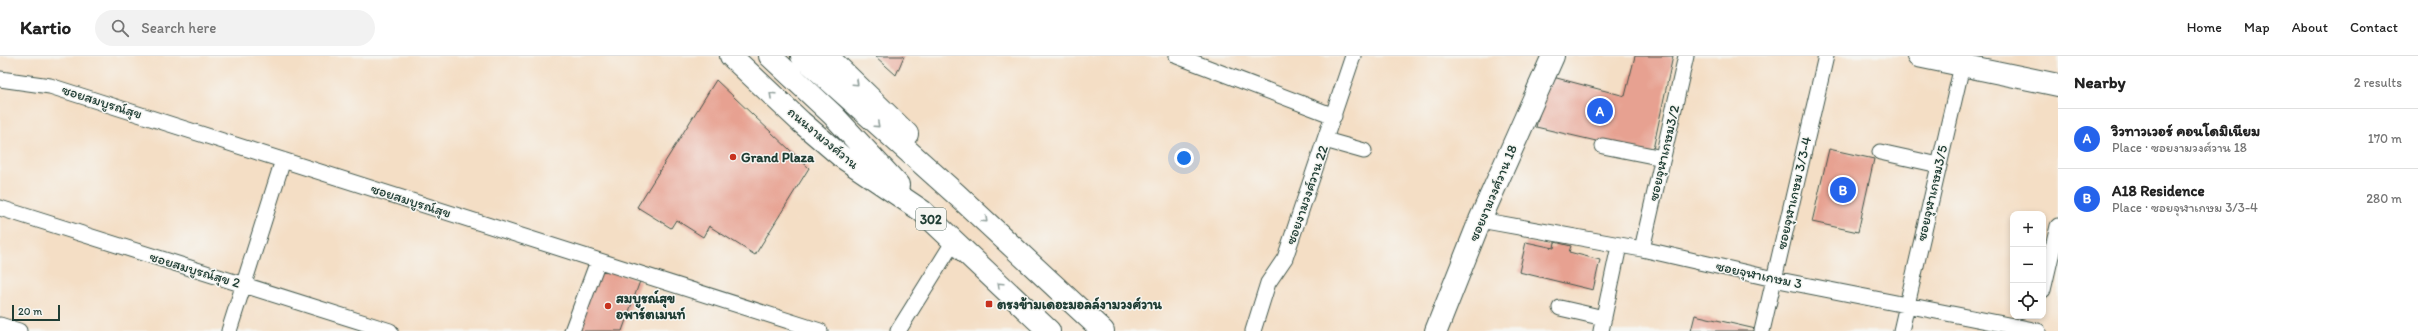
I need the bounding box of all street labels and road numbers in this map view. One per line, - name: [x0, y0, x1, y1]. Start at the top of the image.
- street label: ซอยสมบูรณ์สุข: [59, 81, 144, 124]
- street label: ถนนงามวงศ์วาน: [784, 103, 862, 173]
- street label: ซอยจุฬาเกษม3/2: [1645, 103, 1684, 203]
- street label: ซอยจุฬาเกษม 3/3-4: [1773, 134, 1816, 251]
- street label: ซอยงามวงศ์วาน 18: [1465, 142, 1521, 244]
- street label: ซอยงามวงศ์วาน 22: [1282, 143, 1332, 247]
- street label: ซอยจุฬาเกษม3/5: [1913, 143, 1952, 243]
- street label: ซอยสมบูรณ์สุข: [368, 180, 453, 223]
- road number: 302: [916, 208, 946, 230]
- street label: ซอยสมบูรณ์สุข 2: [147, 248, 243, 293]
- street label: ซอยจุฬาเกษม 3: [1714, 258, 1804, 293]

